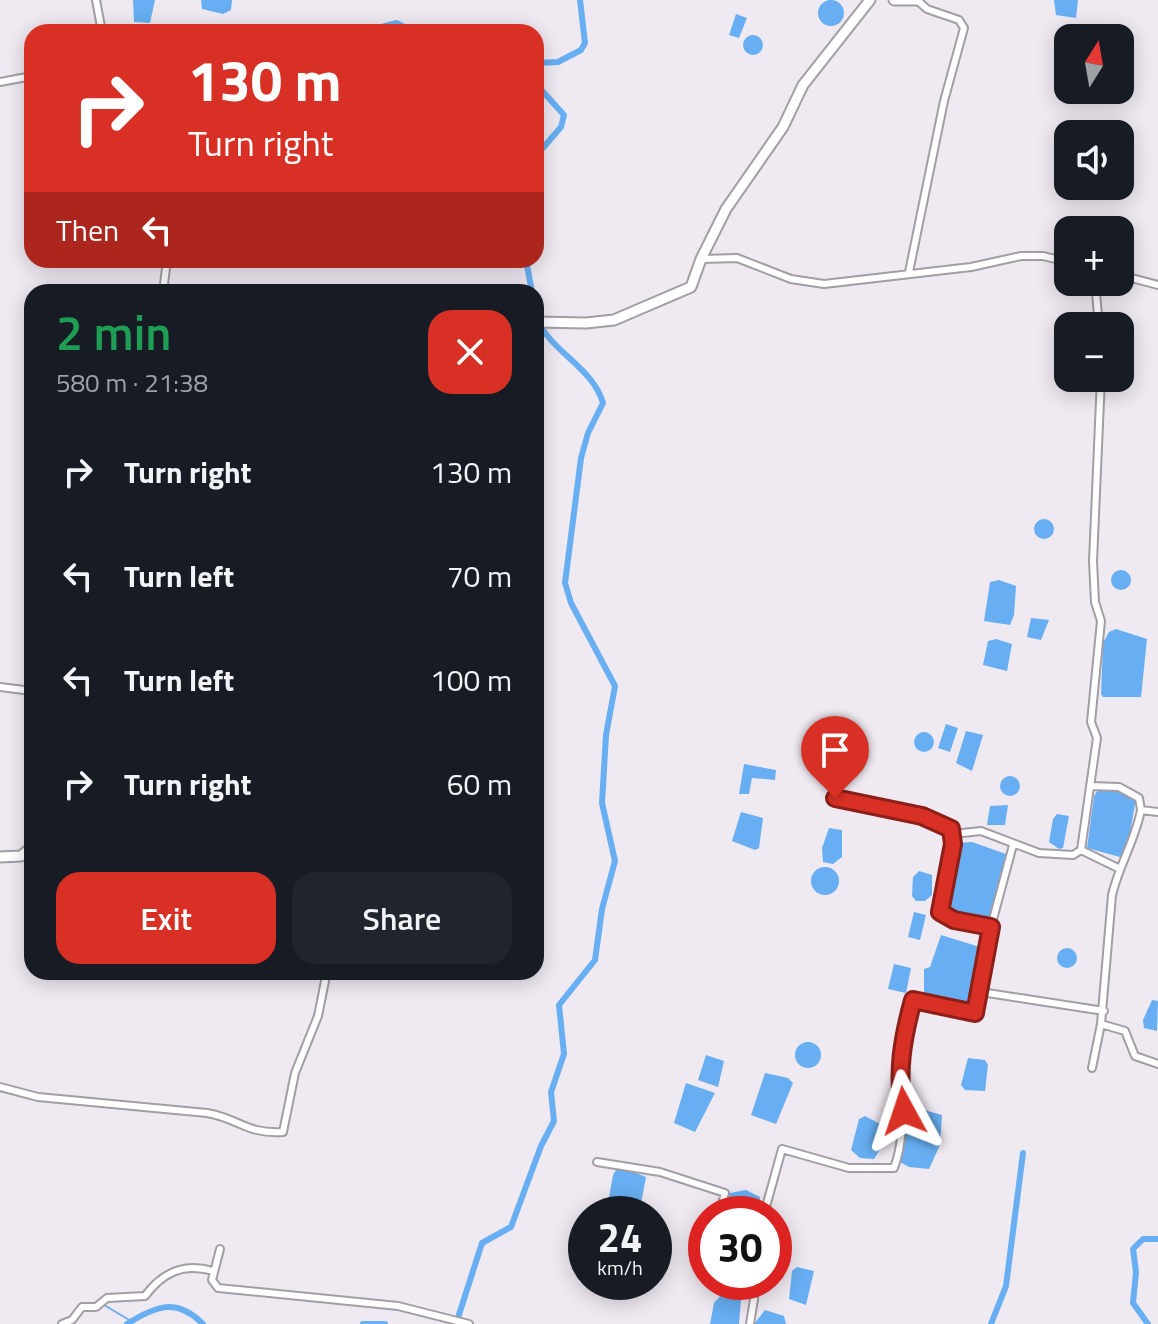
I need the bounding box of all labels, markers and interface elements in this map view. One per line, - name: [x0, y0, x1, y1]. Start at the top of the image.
- north arrow: [1054, 24, 1134, 104]
- map controls: [1054, 24, 1134, 392]
- text: 130 m: [188, 38, 341, 123]
- icon: right: [56, 56, 160, 160]
- text: Turn right: [188, 115, 333, 170]
- button: sound: [1054, 120, 1134, 200]
- text: Then: [56, 207, 119, 253]
- icon: left: [135, 208, 179, 252]
- button: +: [1054, 216, 1134, 296]
- text: 2 min: [56, 296, 171, 369]
- button: close: [428, 310, 512, 394]
- button: −: [1054, 312, 1134, 392]
- text: 580 m · 21:38: [56, 363, 208, 402]
- text: Turn right: [124, 449, 252, 495]
- text: 130 m: [430, 449, 512, 495]
- icon: right: [56, 450, 100, 494]
- text: Turn left: [124, 553, 234, 599]
- text: 70 m: [447, 553, 512, 599]
- icon: left: [56, 554, 100, 598]
- text: Turn left: [124, 657, 234, 703]
- text: 100 m: [430, 657, 512, 703]
- icon: left: [56, 658, 100, 702]
- pin: [801, 716, 869, 798]
- icon: arrive: [813, 728, 857, 772]
- text: Turn right: [124, 761, 252, 807]
- text: 60 m: [447, 761, 512, 807]
- icon: right: [56, 762, 100, 806]
- button: Exit: [56, 872, 276, 964]
- button: Share: [292, 872, 512, 964]
- position arrow: [862, 1069, 946, 1153]
- speed limit sign: 30: [688, 1196, 792, 1300]
- text: 24: [598, 1207, 642, 1268]
- text: km/h: [597, 1252, 643, 1283]

